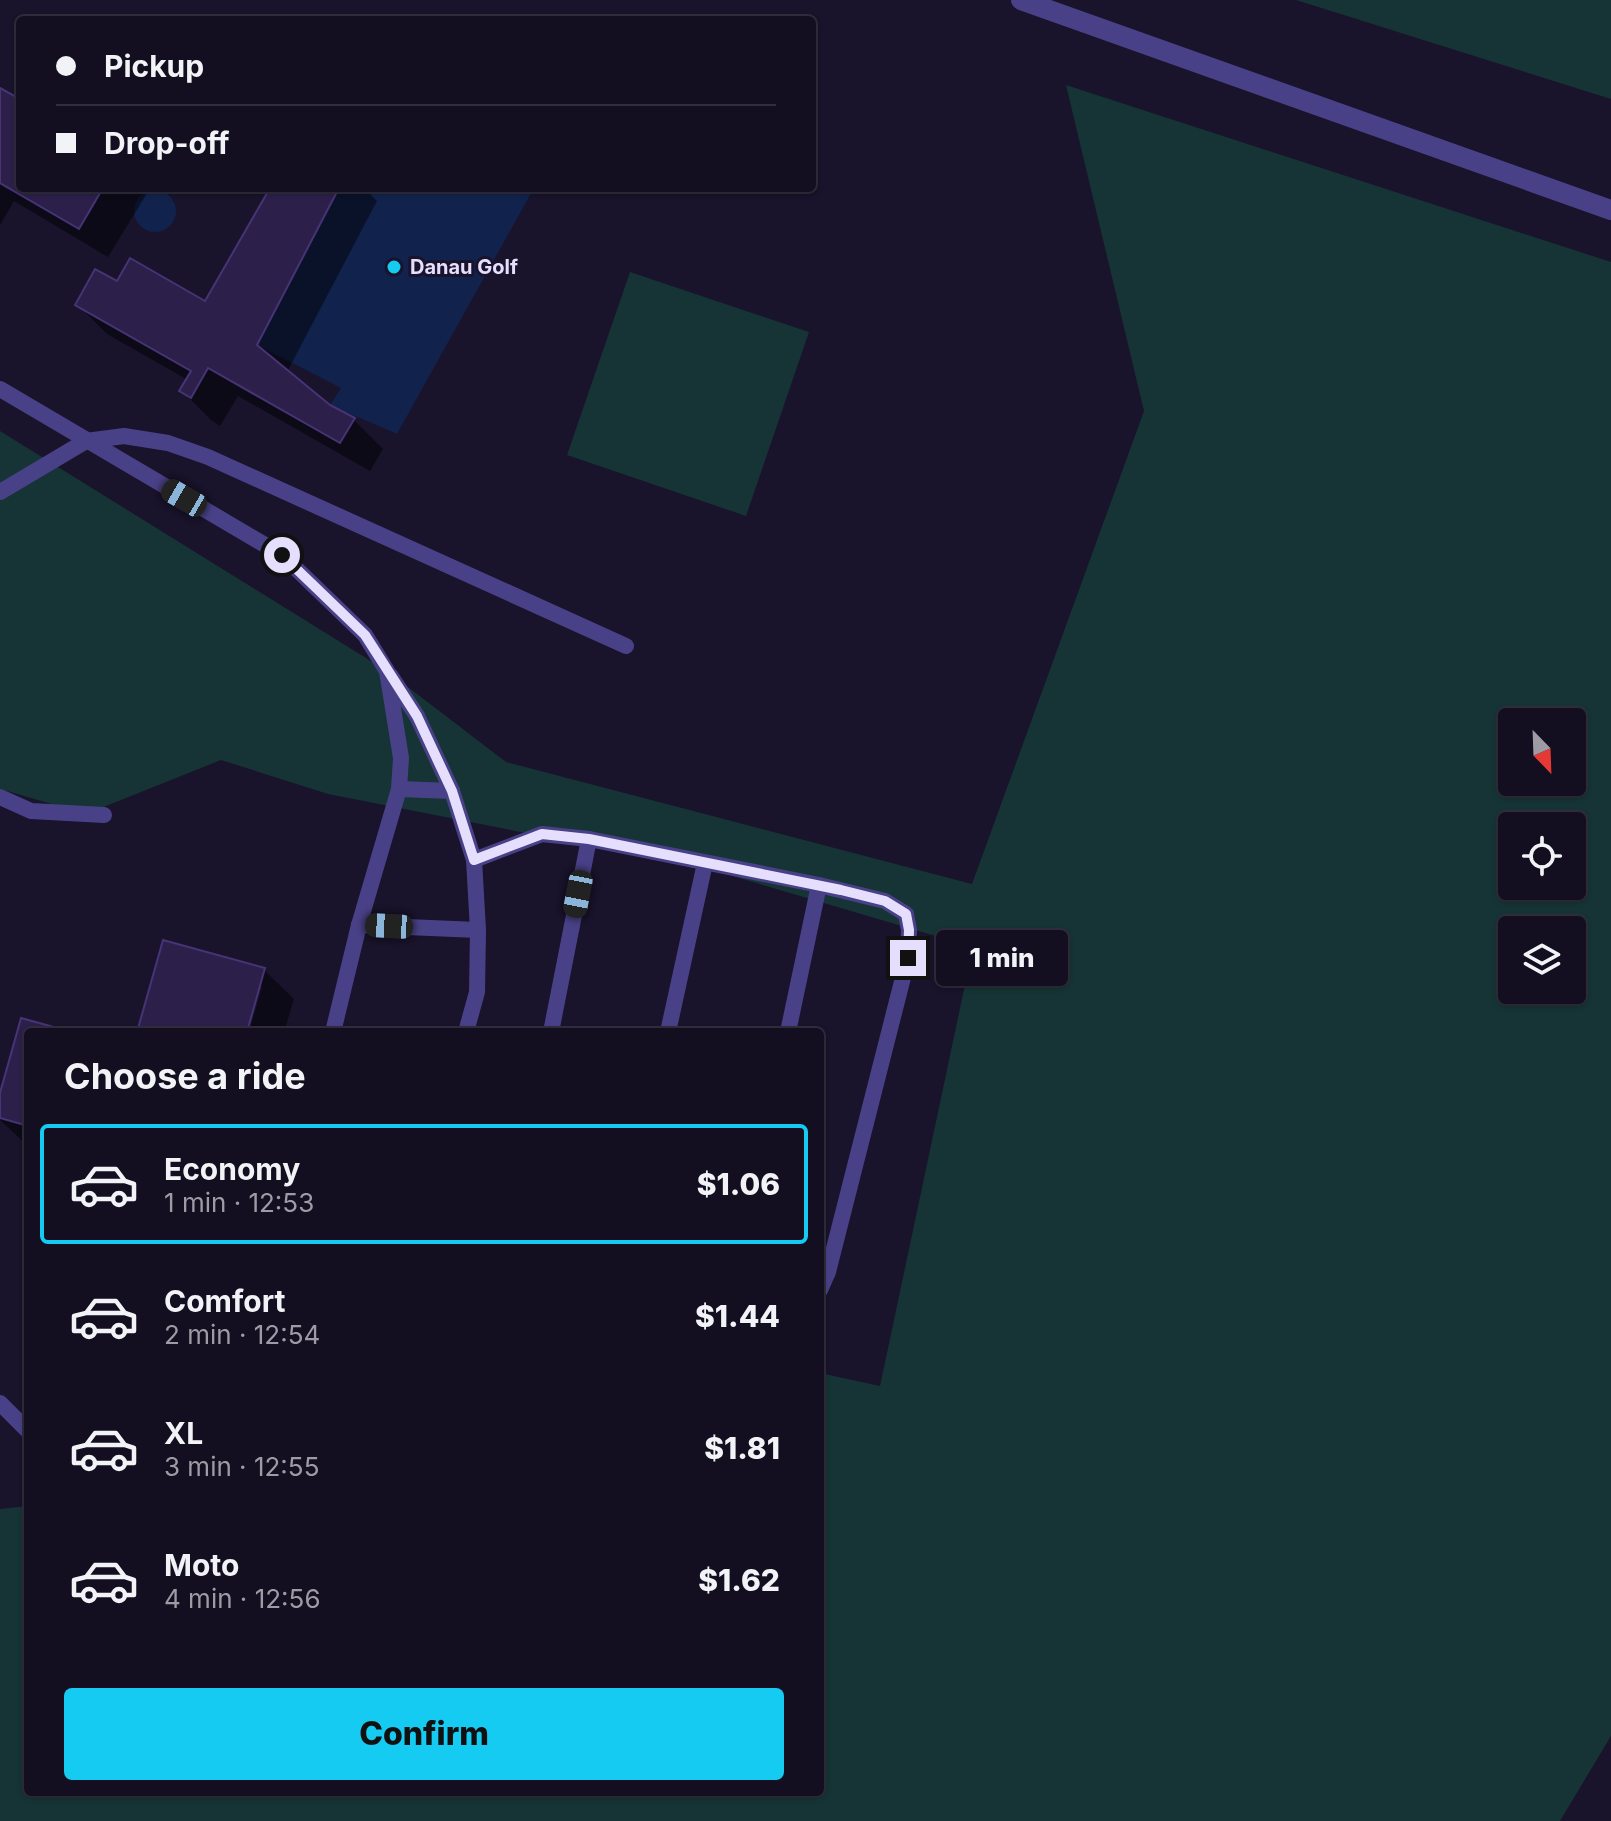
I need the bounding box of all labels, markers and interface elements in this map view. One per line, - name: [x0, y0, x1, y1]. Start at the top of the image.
- text: Pickup: [104, 48, 204, 84]
- text: Drop-off: [104, 125, 230, 161]
- place label: Danau Golf: [410, 255, 518, 279]
- marker: Danau Golf: [385, 258, 403, 276]
- car: [157, 476, 211, 520]
- route start: [264, 537, 300, 573]
- north arrow: [1498, 708, 1586, 796]
- map controls: [1498, 708, 1586, 1004]
- button: locate: [1498, 812, 1586, 900]
- car: [562, 868, 594, 920]
- car: [364, 913, 414, 939]
- button: layers: [1498, 916, 1586, 1004]
- callout: 1 min: [936, 930, 1068, 986]
- route end: [890, 940, 926, 976]
- text: 1 min: [969, 942, 1035, 973]
- text: Choose a ride: [64, 1054, 306, 1098]
- icon: car: [68, 1148, 140, 1220]
- text: Economy: [164, 1151, 300, 1187]
- text: $1.06: [697, 1166, 780, 1202]
- text: 1 min · 12:53: [164, 1187, 314, 1218]
- icon: car: [68, 1280, 140, 1352]
- text: Comfort: [164, 1283, 285, 1319]
- text: $1.44: [695, 1298, 780, 1334]
- text: 2 min · 12:54: [164, 1319, 320, 1350]
- icon: car: [68, 1412, 140, 1484]
- text: XL: [164, 1415, 203, 1451]
- text: $1.81: [704, 1430, 780, 1466]
- text: 3 min · 12:55: [164, 1451, 319, 1482]
- icon: car: [68, 1544, 140, 1616]
- text: Moto: [164, 1547, 239, 1583]
- text: $1.62: [698, 1562, 780, 1598]
- text: 4 min · 12:56: [164, 1583, 321, 1614]
- button: Confirm: [64, 1688, 784, 1780]

